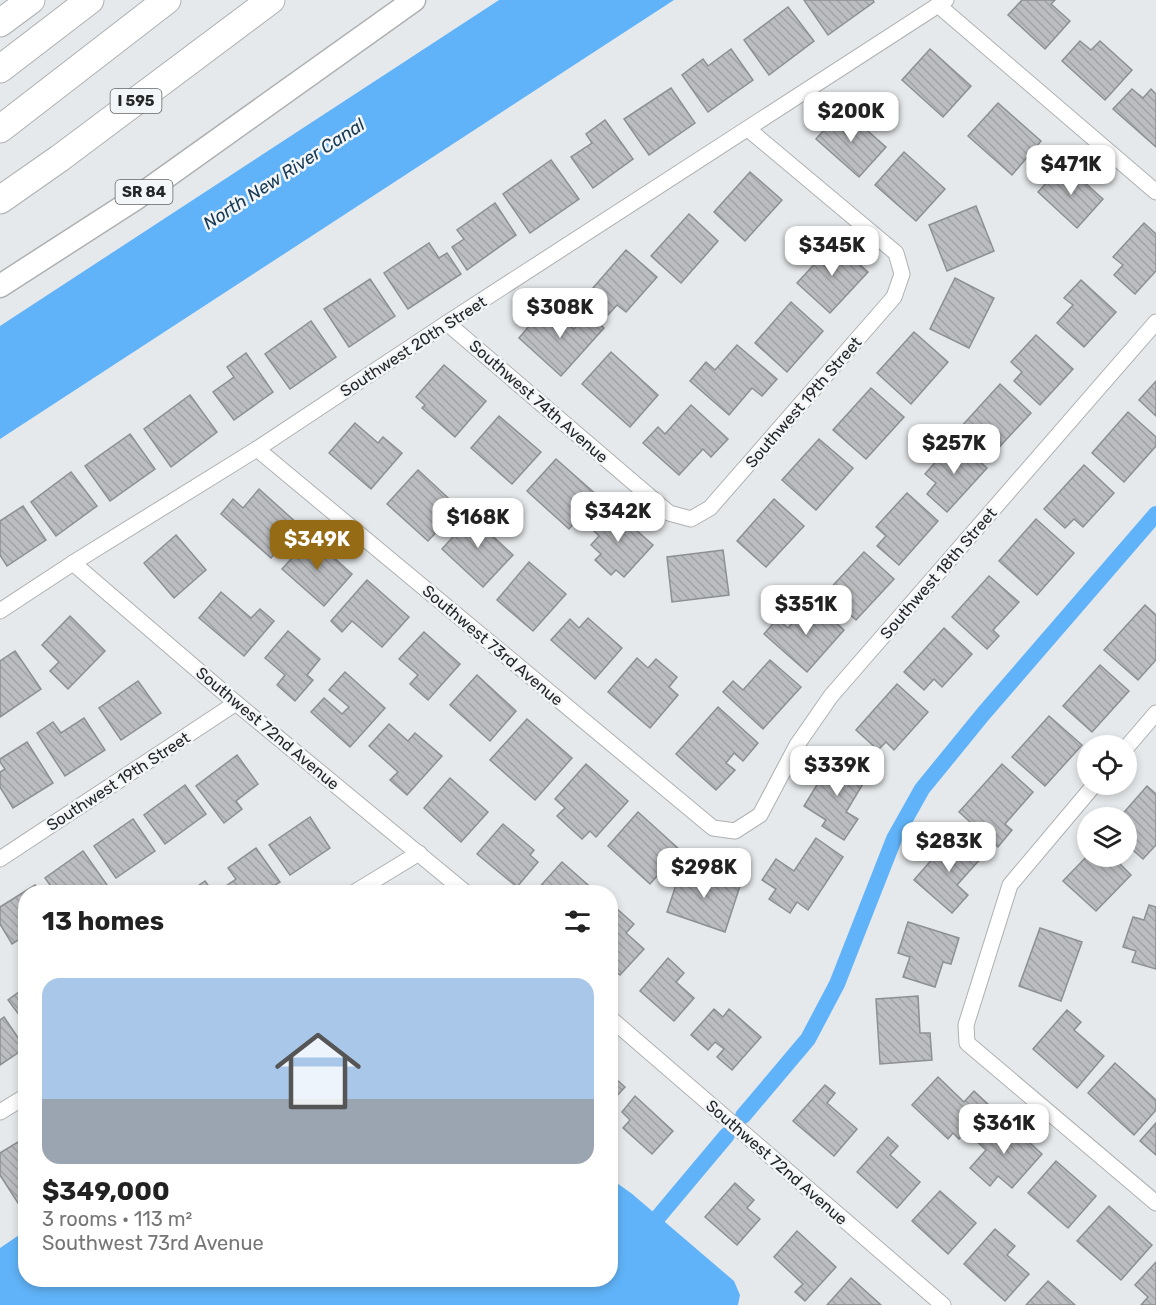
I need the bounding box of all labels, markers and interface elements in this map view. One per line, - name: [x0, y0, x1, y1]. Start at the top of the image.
- road number: I 595: [110, 89, 162, 113]
- pin: $200K: [809, 92, 893, 143]
- text: $200K: [818, 99, 884, 123]
- water label: North New River Canal: [199, 113, 369, 234]
- pin: $471K: [1029, 145, 1113, 196]
- text: $471K: [1040, 152, 1102, 176]
- road number: SR 84: [116, 180, 172, 204]
- pin: $345K: [790, 226, 874, 277]
- text: $345K: [799, 233, 865, 257]
- pin: $308K: [518, 288, 602, 339]
- street label: Southwest 20th Street: [337, 292, 490, 401]
- text: $308K: [527, 295, 593, 319]
- street label: Southwest 19th Street: [741, 333, 865, 472]
- street label: Southwest 74th Avenue: [465, 336, 612, 467]
- pin: $257K: [912, 424, 996, 475]
- text: $257K: [922, 431, 986, 455]
- pin: $342K: [576, 492, 660, 543]
- pin: $168K: [436, 498, 520, 549]
- text: $342K: [585, 499, 651, 523]
- street label: Southwest 18th Street: [876, 504, 1001, 643]
- text: $168K: [446, 505, 510, 529]
- pin: $349K: [275, 520, 359, 571]
- text: $349K: [284, 527, 350, 551]
- street label: Southwest 73rd Avenue: [419, 581, 567, 710]
- pin: $351K: [764, 585, 848, 636]
- text: $351K: [775, 592, 837, 616]
- street label: Southwest 72nd Avenue: [192, 663, 343, 794]
- street label: Southwest 19th Street: [43, 728, 194, 835]
- map controls: [1077, 735, 1137, 867]
- button: locate: [1077, 735, 1137, 795]
- pin: $339K: [795, 746, 879, 797]
- text: $339K: [804, 753, 870, 777]
- button: layers: [1077, 807, 1137, 867]
- pin: $283K: [907, 822, 991, 873]
- text: $283K: [916, 829, 982, 853]
- pin: $298K: [662, 848, 746, 899]
- text: $298K: [671, 855, 737, 879]
- icon: filters: [561, 905, 594, 938]
- text: 13 homes: [42, 906, 164, 937]
- icon: home: [264, 1017, 372, 1125]
- street label: Southwest 72nd Avenue: [702, 1096, 851, 1229]
- pin: $361K: [962, 1104, 1046, 1155]
- text: $361K: [973, 1111, 1035, 1135]
- text: $349,000: [42, 1176, 170, 1207]
- text: 3 rooms · 113 m²: [42, 1207, 192, 1231]
- text: Southwest 73rd Avenue: [42, 1231, 264, 1255]

